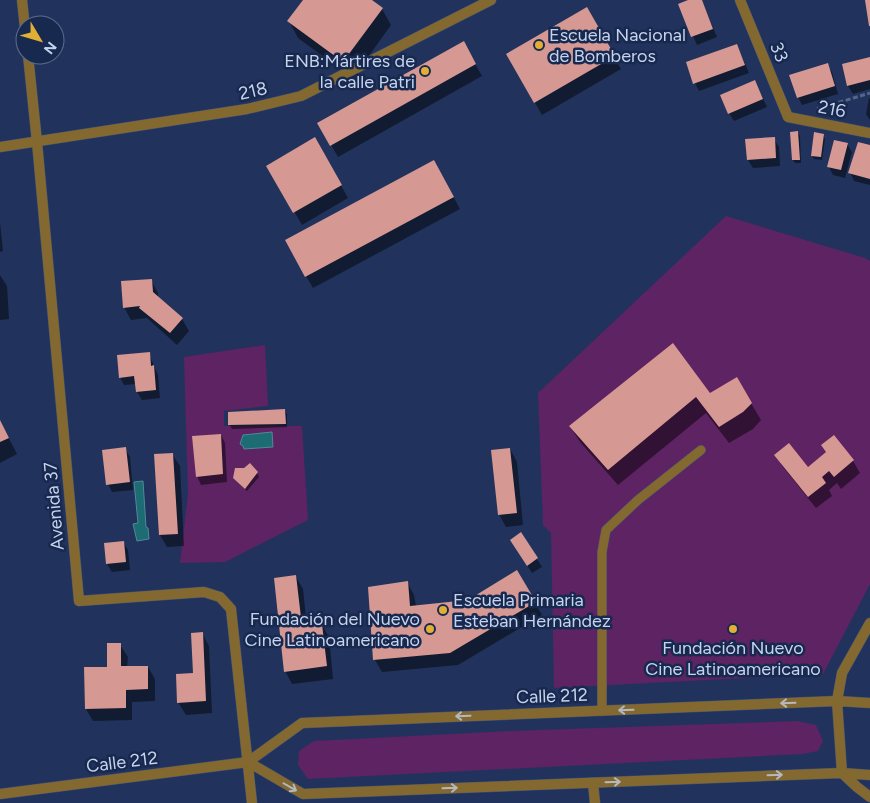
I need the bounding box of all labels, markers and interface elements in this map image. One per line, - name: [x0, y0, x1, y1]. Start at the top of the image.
- north arrow: [15, 15, 65, 65]
- place label: Escuela Nacional de Bomberos: [549, 24, 686, 67]
- text: N: [40, 38, 60, 57]
- marker: Escuela Nacional de Bomberos: [533, 39, 545, 51]
- street label: 33: [765, 39, 793, 65]
- place label: ENB:Mártires de la calle Patri: [284, 50, 415, 93]
- marker: ENB:Mártires de la calle Patri: [419, 65, 431, 77]
- street label: 218: [237, 77, 269, 105]
- street label: 216: [816, 96, 848, 122]
- street label: Avenida 37: [39, 460, 69, 551]
- place label: Escuela Primaria Esteban Hernández: [453, 589, 611, 632]
- marker: Escuela Primaria Esteban Hernández: [437, 604, 449, 616]
- place label: Fundación del Nuevo Cine Latinoamericano: [245, 608, 420, 651]
- marker: Fundación del Nuevo Cine Latinoamericano: [424, 623, 436, 635]
- marker: Fundación Nuevo Cine Latinoamericano: [727, 623, 739, 635]
- place label: Fundación Nuevo Cine Latinoamericano: [645, 637, 821, 680]
- street label: Calle 212: [516, 684, 588, 708]
- one-way arrow: [780, 699, 796, 708]
- one-way arrow: [618, 705, 634, 715]
- one-way arrow: [455, 712, 471, 721]
- street label: Calle 212: [85, 747, 159, 777]
- one-way arrow: [767, 771, 783, 780]
- one-way arrow: [604, 777, 621, 787]
- one-way arrow: [283, 782, 297, 792]
- one-way arrow: [442, 784, 458, 793]

